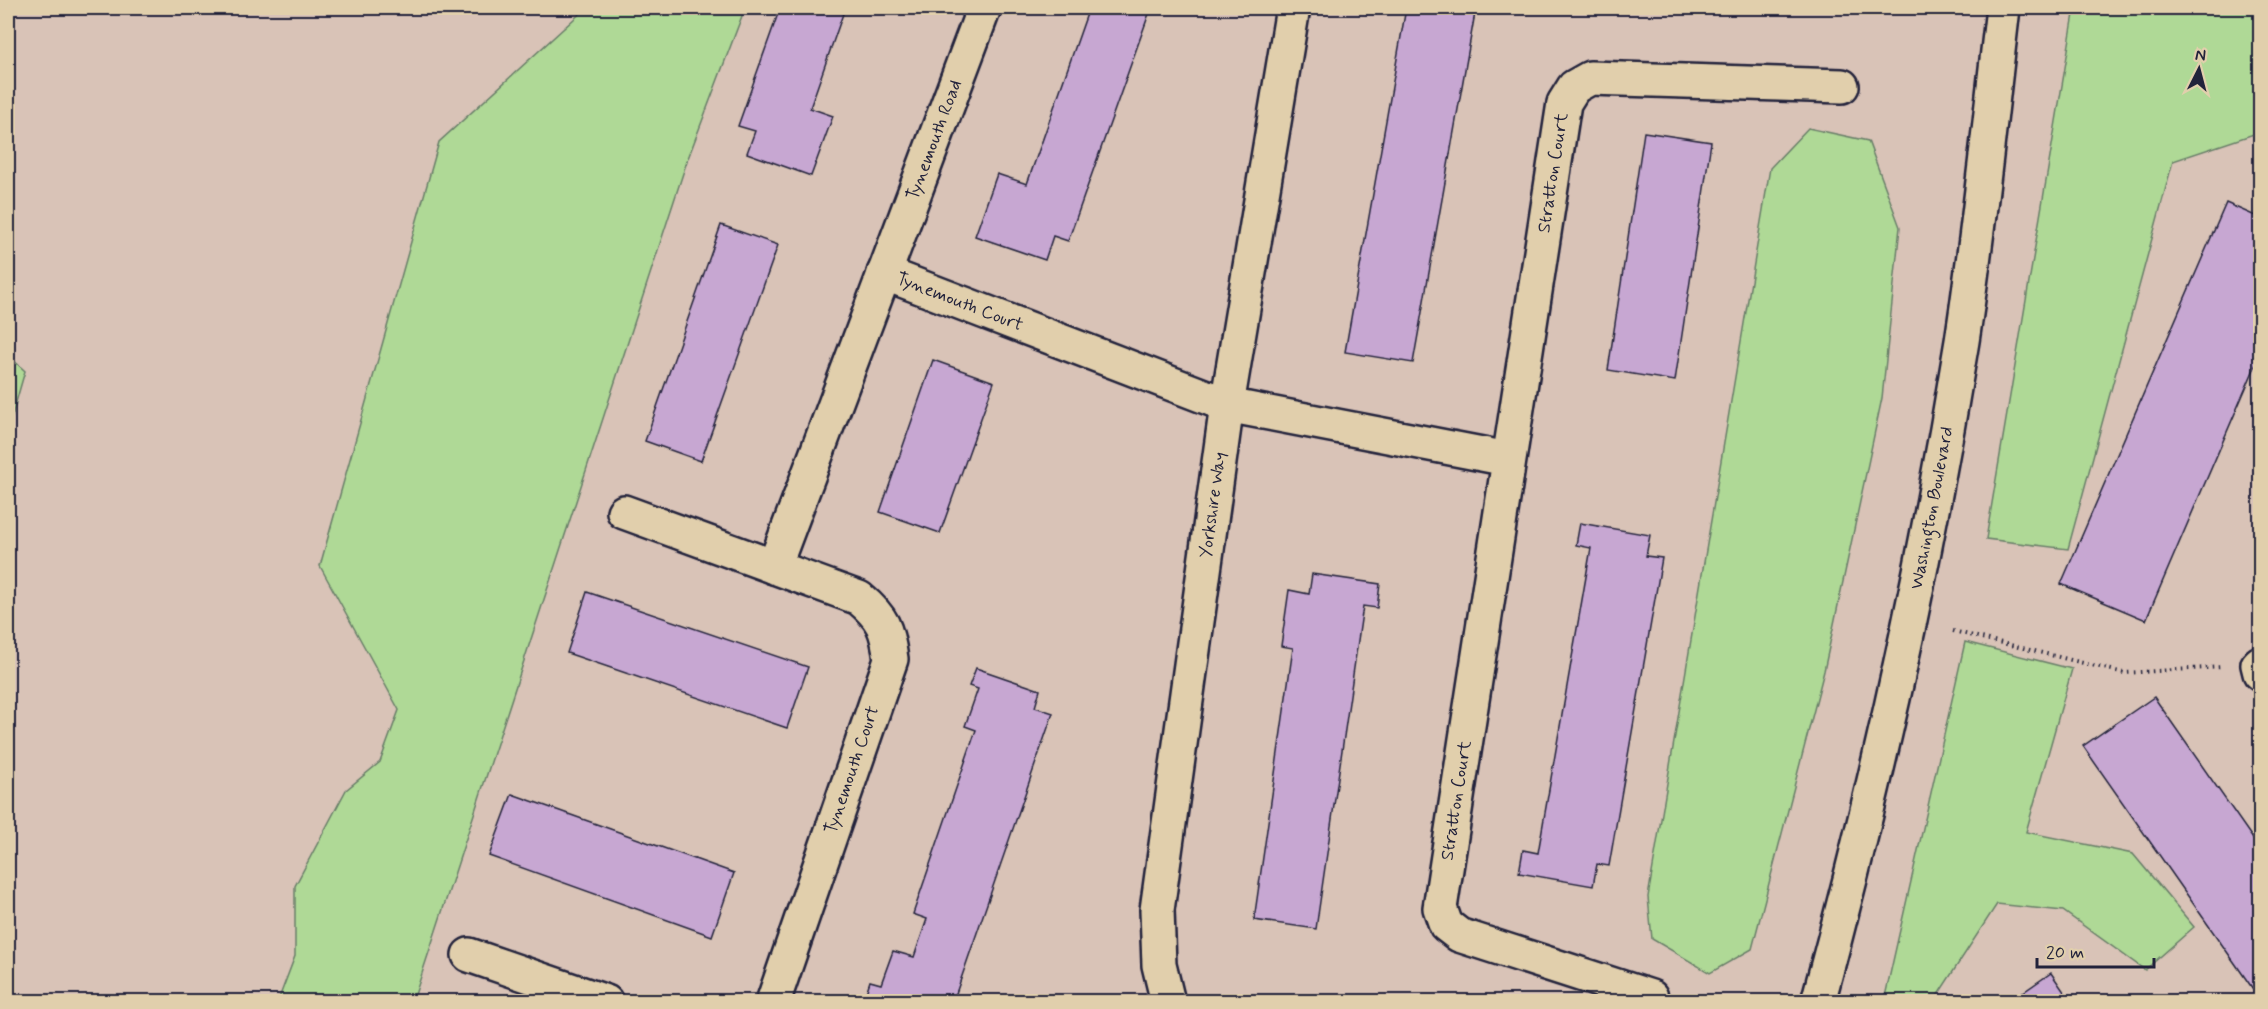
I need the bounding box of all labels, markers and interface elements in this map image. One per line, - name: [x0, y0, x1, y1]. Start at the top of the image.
- north arrow: [2169, 39, 2229, 99]
- text: N: [2194, 45, 2207, 67]
- street label: Tynemouth Road: [901, 77, 968, 204]
- street label: Stratton Court: [1532, 111, 1574, 234]
- street label: Tynemouth Court: [893, 267, 1026, 337]
- street label: Washington Boulevard: [1905, 425, 1959, 592]
- street label: Yorkshire Way: [1194, 450, 1232, 560]
- street label: Tynemouth Court: [819, 703, 885, 837]
- street label: Stratton Court: [1436, 738, 1478, 862]
- scale bar: [2037, 931, 2154, 969]
- text: 20 m: [2046, 941, 2084, 965]

